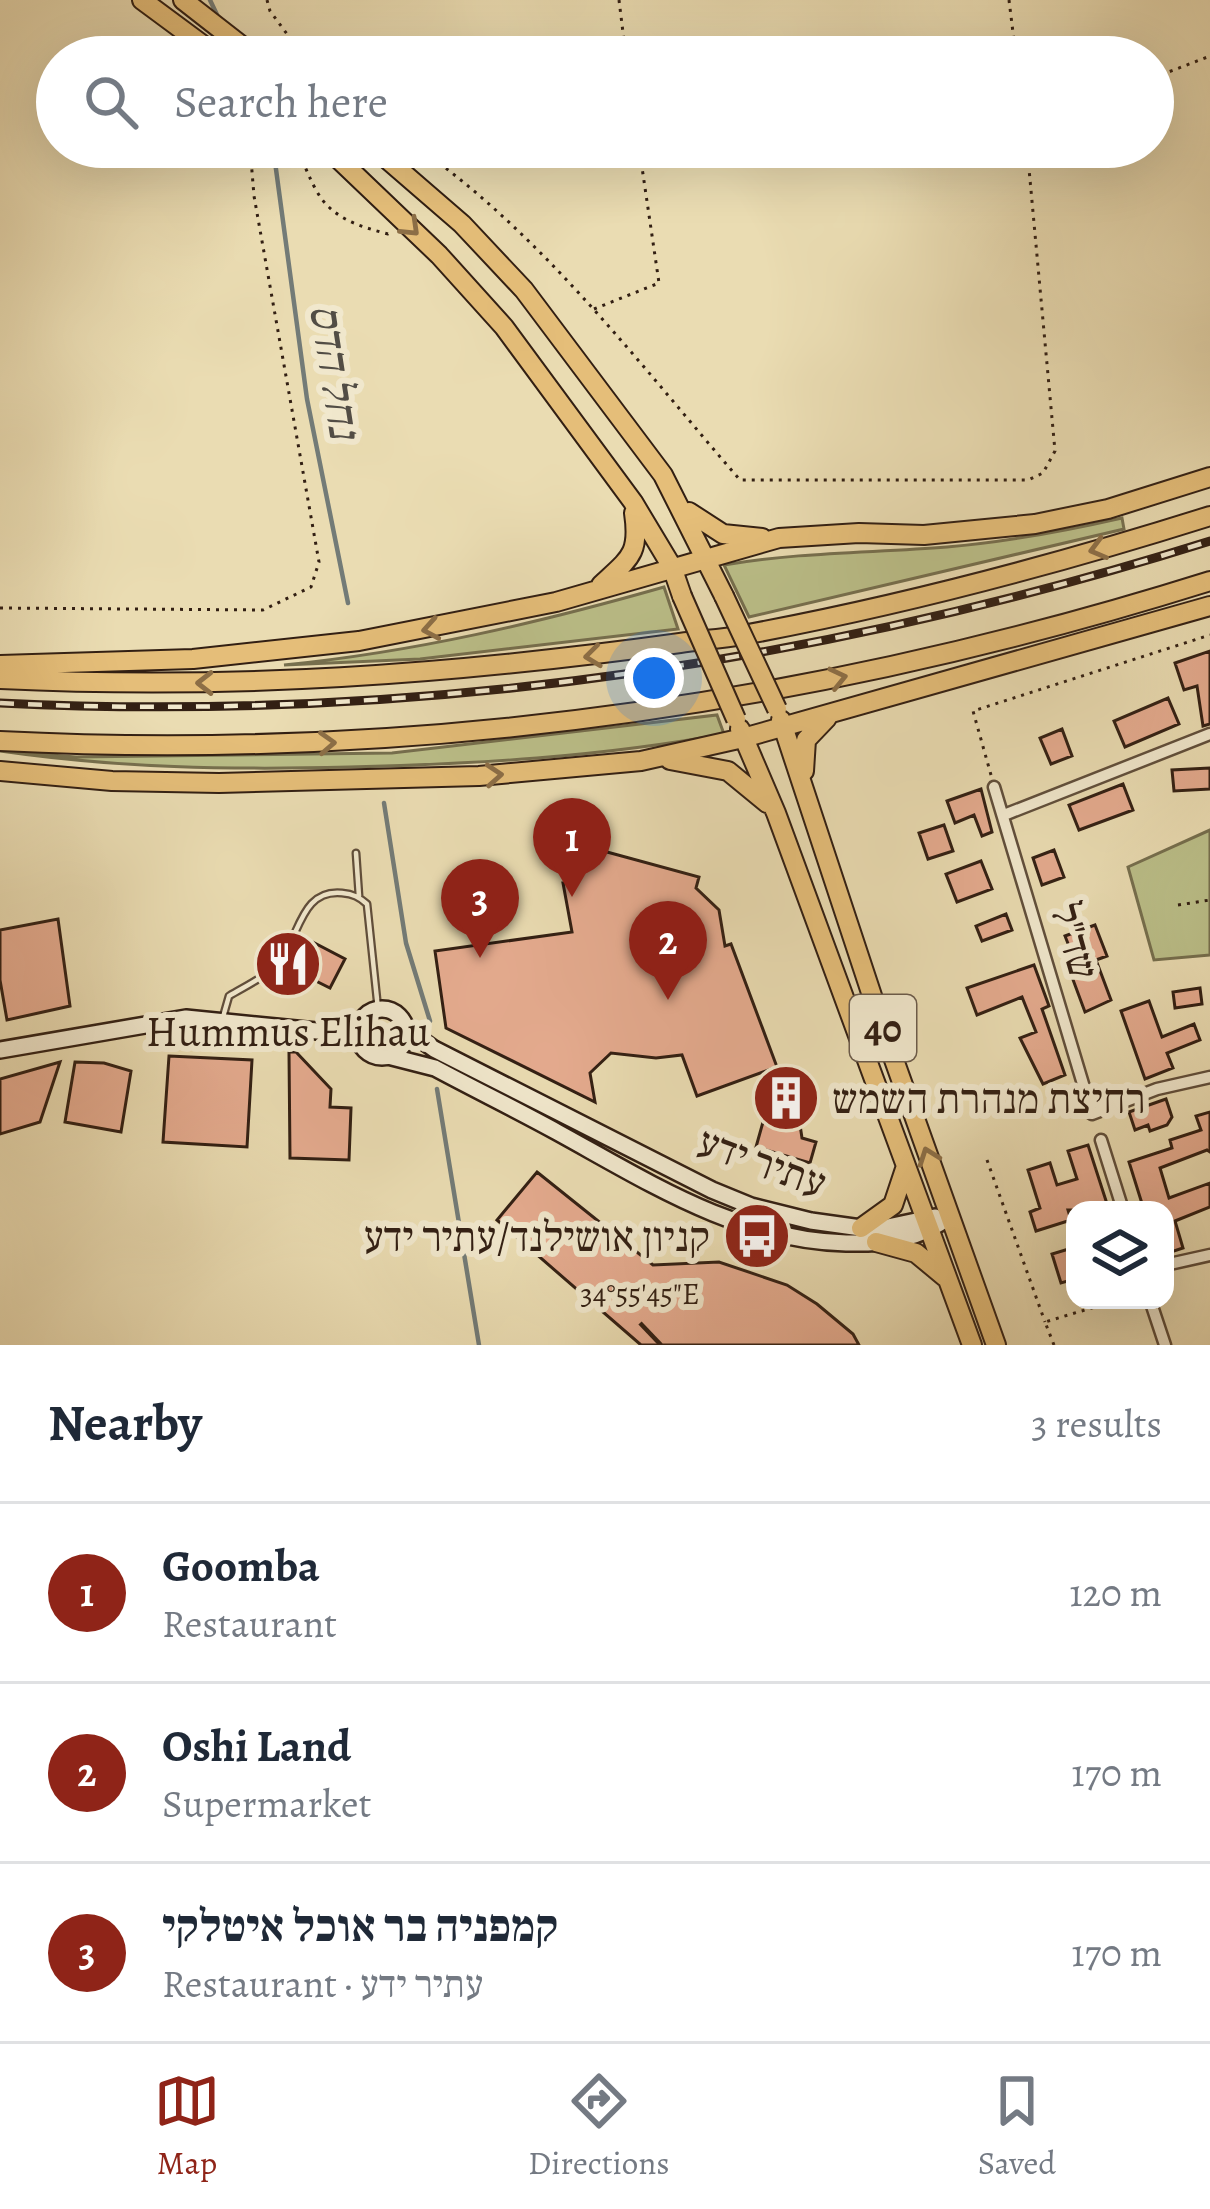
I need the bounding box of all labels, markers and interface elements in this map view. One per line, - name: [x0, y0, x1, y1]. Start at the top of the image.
- search box: [36, 36, 1174, 168]
- icon: search: [78, 69, 144, 135]
- text: Search here: [174, 71, 388, 133]
- one-way arrow: [397, 213, 419, 235]
- water label: נחל הדס: [294, 300, 377, 445]
- one-way arrow: [1088, 534, 1108, 559]
- one-way arrow: [422, 615, 442, 641]
- one-way arrow: [584, 642, 603, 668]
- your location: [624, 648, 684, 708]
- one-way arrow: [828, 667, 848, 692]
- one-way arrow: [195, 670, 213, 696]
- one-way arrow: [318, 731, 337, 757]
- one-way arrow: [485, 763, 504, 789]
- pin: 1: [533, 798, 611, 897]
- pin: 3: [441, 859, 519, 958]
- street label: שד"ל: [1037, 896, 1113, 986]
- pin: 2: [629, 901, 707, 1000]
- restaurant icon: Hummus Elihau: [253, 929, 323, 999]
- road number: 40: [850, 995, 916, 1061]
- place label: Hummus Elihau: [146, 1003, 430, 1060]
- building icon: רחיצת מנהרת השמש: [751, 1063, 821, 1133]
- place label: רחיצת מנהרת השמש: [832, 1070, 1146, 1127]
- street label: עתיר ידע: [690, 1113, 834, 1211]
- one-way arrow: [918, 1146, 942, 1167]
- bus stop icon: קניון אושילנד/עתיר ידע: [722, 1201, 792, 1271]
- map controls: [1066, 1201, 1174, 1309]
- button: layers: [1066, 1201, 1174, 1309]
- place label: קניון אושילנד/עתיר ידע: [363, 1208, 710, 1265]
- text: 34°55'45"E: [580, 1274, 700, 1314]
- text: Nearby: [48, 1388, 202, 1458]
- text: 3 results: [1031, 1397, 1162, 1450]
- text: Goomba: [162, 1535, 320, 1597]
- text: 1: [80, 1566, 94, 1619]
- text: 120 m: [1069, 1566, 1162, 1619]
- text: Restaurant: [162, 1597, 337, 1650]
- text: Oshi Land: [162, 1715, 351, 1777]
- text: 2: [78, 1746, 96, 1799]
- text: 170 m: [1071, 1746, 1162, 1799]
- text: Supermarket: [162, 1777, 371, 1830]
- text: קמפניה בר אוכל איטלקי: [162, 1895, 558, 1957]
- text: 3: [79, 1926, 95, 1979]
- text: 170 m: [1071, 1926, 1162, 1979]
- text: Restaurant · עתיר ידע: [162, 1957, 483, 2010]
- tab: Map: [154, 2068, 220, 2185]
- tab: Directions: [528, 2068, 670, 2185]
- tab: Saved: [978, 2068, 1056, 2185]

